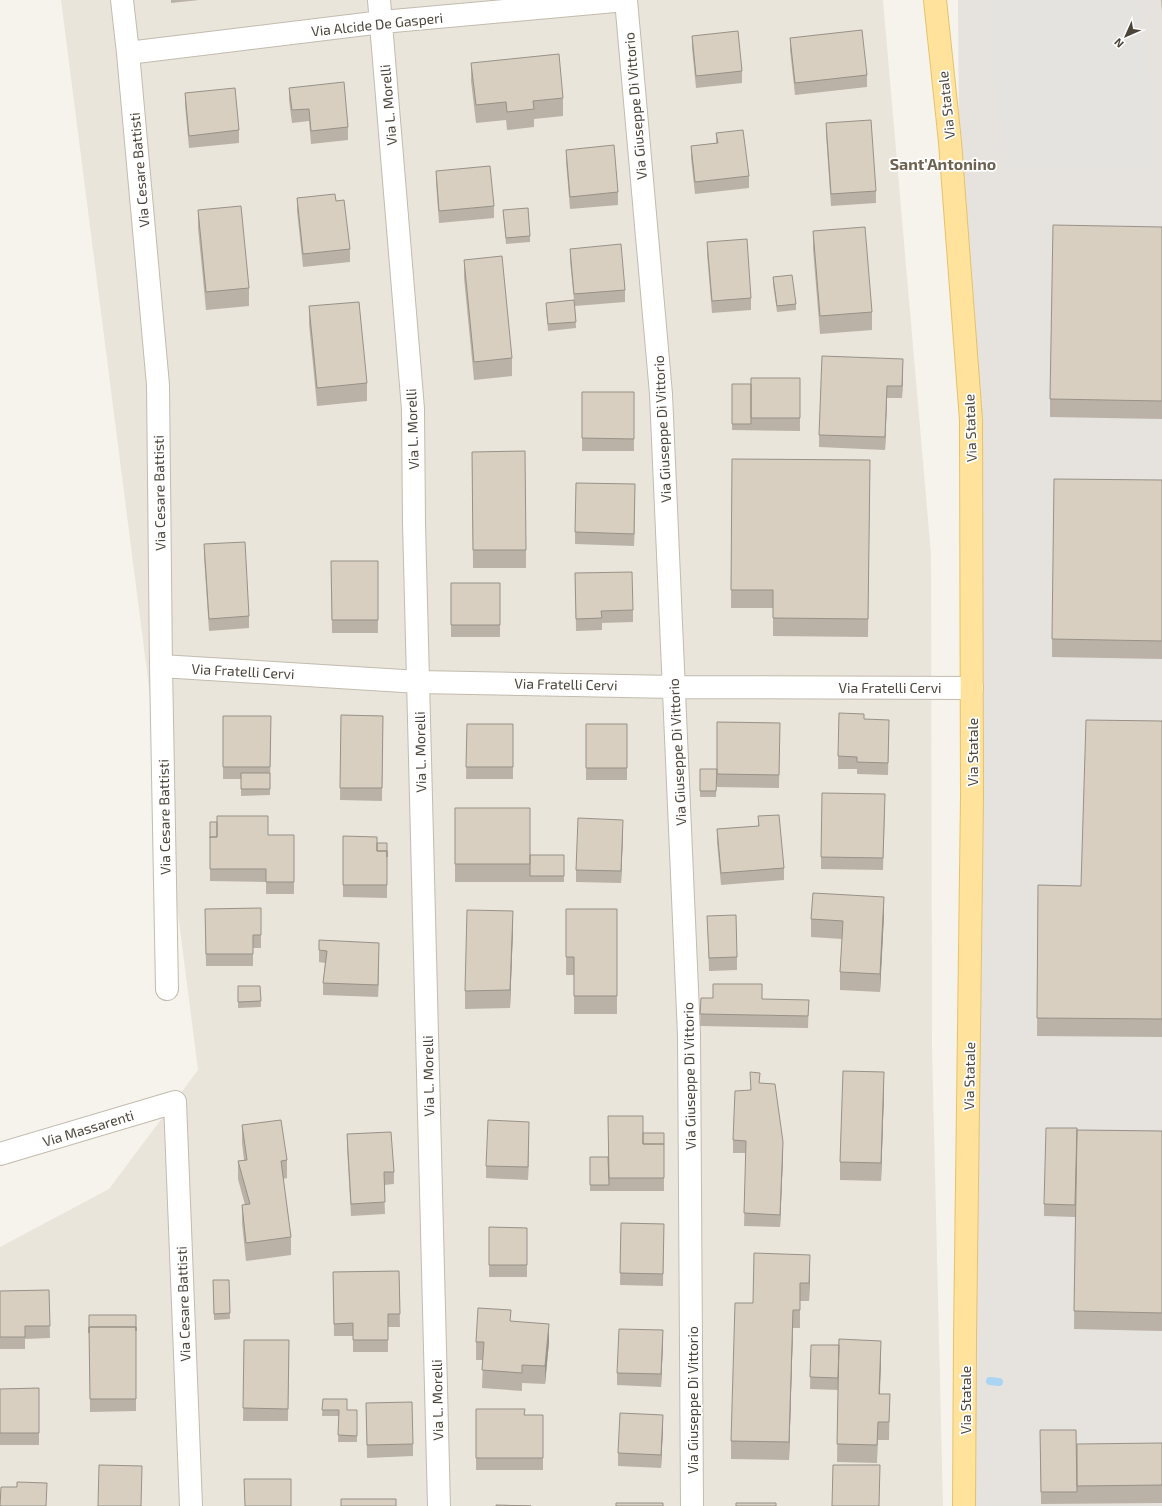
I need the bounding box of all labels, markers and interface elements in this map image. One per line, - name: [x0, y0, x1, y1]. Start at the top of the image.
- street label: Via Alcide De Gasperi: [310, 9, 444, 39]
- north arrow: [1106, 16, 1146, 56]
- street label: Via Giuseppe Di Vittorio: [620, 32, 650, 180]
- text: N: [1111, 36, 1126, 51]
- street label: Via L. Morelli: [376, 64, 400, 146]
- street label: Via Statale: [934, 70, 958, 140]
- street label: Via Cesare Battisti: [125, 112, 153, 228]
- district label: Sant'Antonino: [890, 154, 996, 173]
- street label: Via Giuseppe Di Vittorio: [650, 355, 674, 503]
- street label: Via L. Morelli: [402, 388, 422, 470]
- street label: Via Statale: [960, 394, 980, 462]
- street label: Via Cesare Battisti: [149, 435, 169, 551]
- street label: Via Fratelli Cervi: [191, 660, 295, 682]
- street label: Via Fratelli Cervi: [514, 675, 618, 693]
- street label: Via Giuseppe Di Vittorio: [665, 678, 689, 826]
- street label: Via Fratelli Cervi: [838, 679, 942, 696]
- street label: Via L. Morelli: [411, 711, 429, 793]
- street label: Via Statale: [964, 718, 981, 786]
- street label: Via Cesare Battisti: [154, 759, 174, 875]
- street label: Via Giuseppe Di Vittorio: [679, 1002, 699, 1150]
- street label: Via L. Morelli: [419, 1035, 437, 1117]
- street label: Via Statale: [960, 1042, 978, 1110]
- street label: Via Massarenti: [40, 1106, 136, 1150]
- street label: Via Cesare Battisti: [172, 1246, 194, 1362]
- street label: Via Giuseppe Di Vittorio: [684, 1326, 701, 1474]
- street label: Via L. Morelli: [428, 1359, 446, 1441]
- street label: Via Statale: [957, 1366, 974, 1434]

